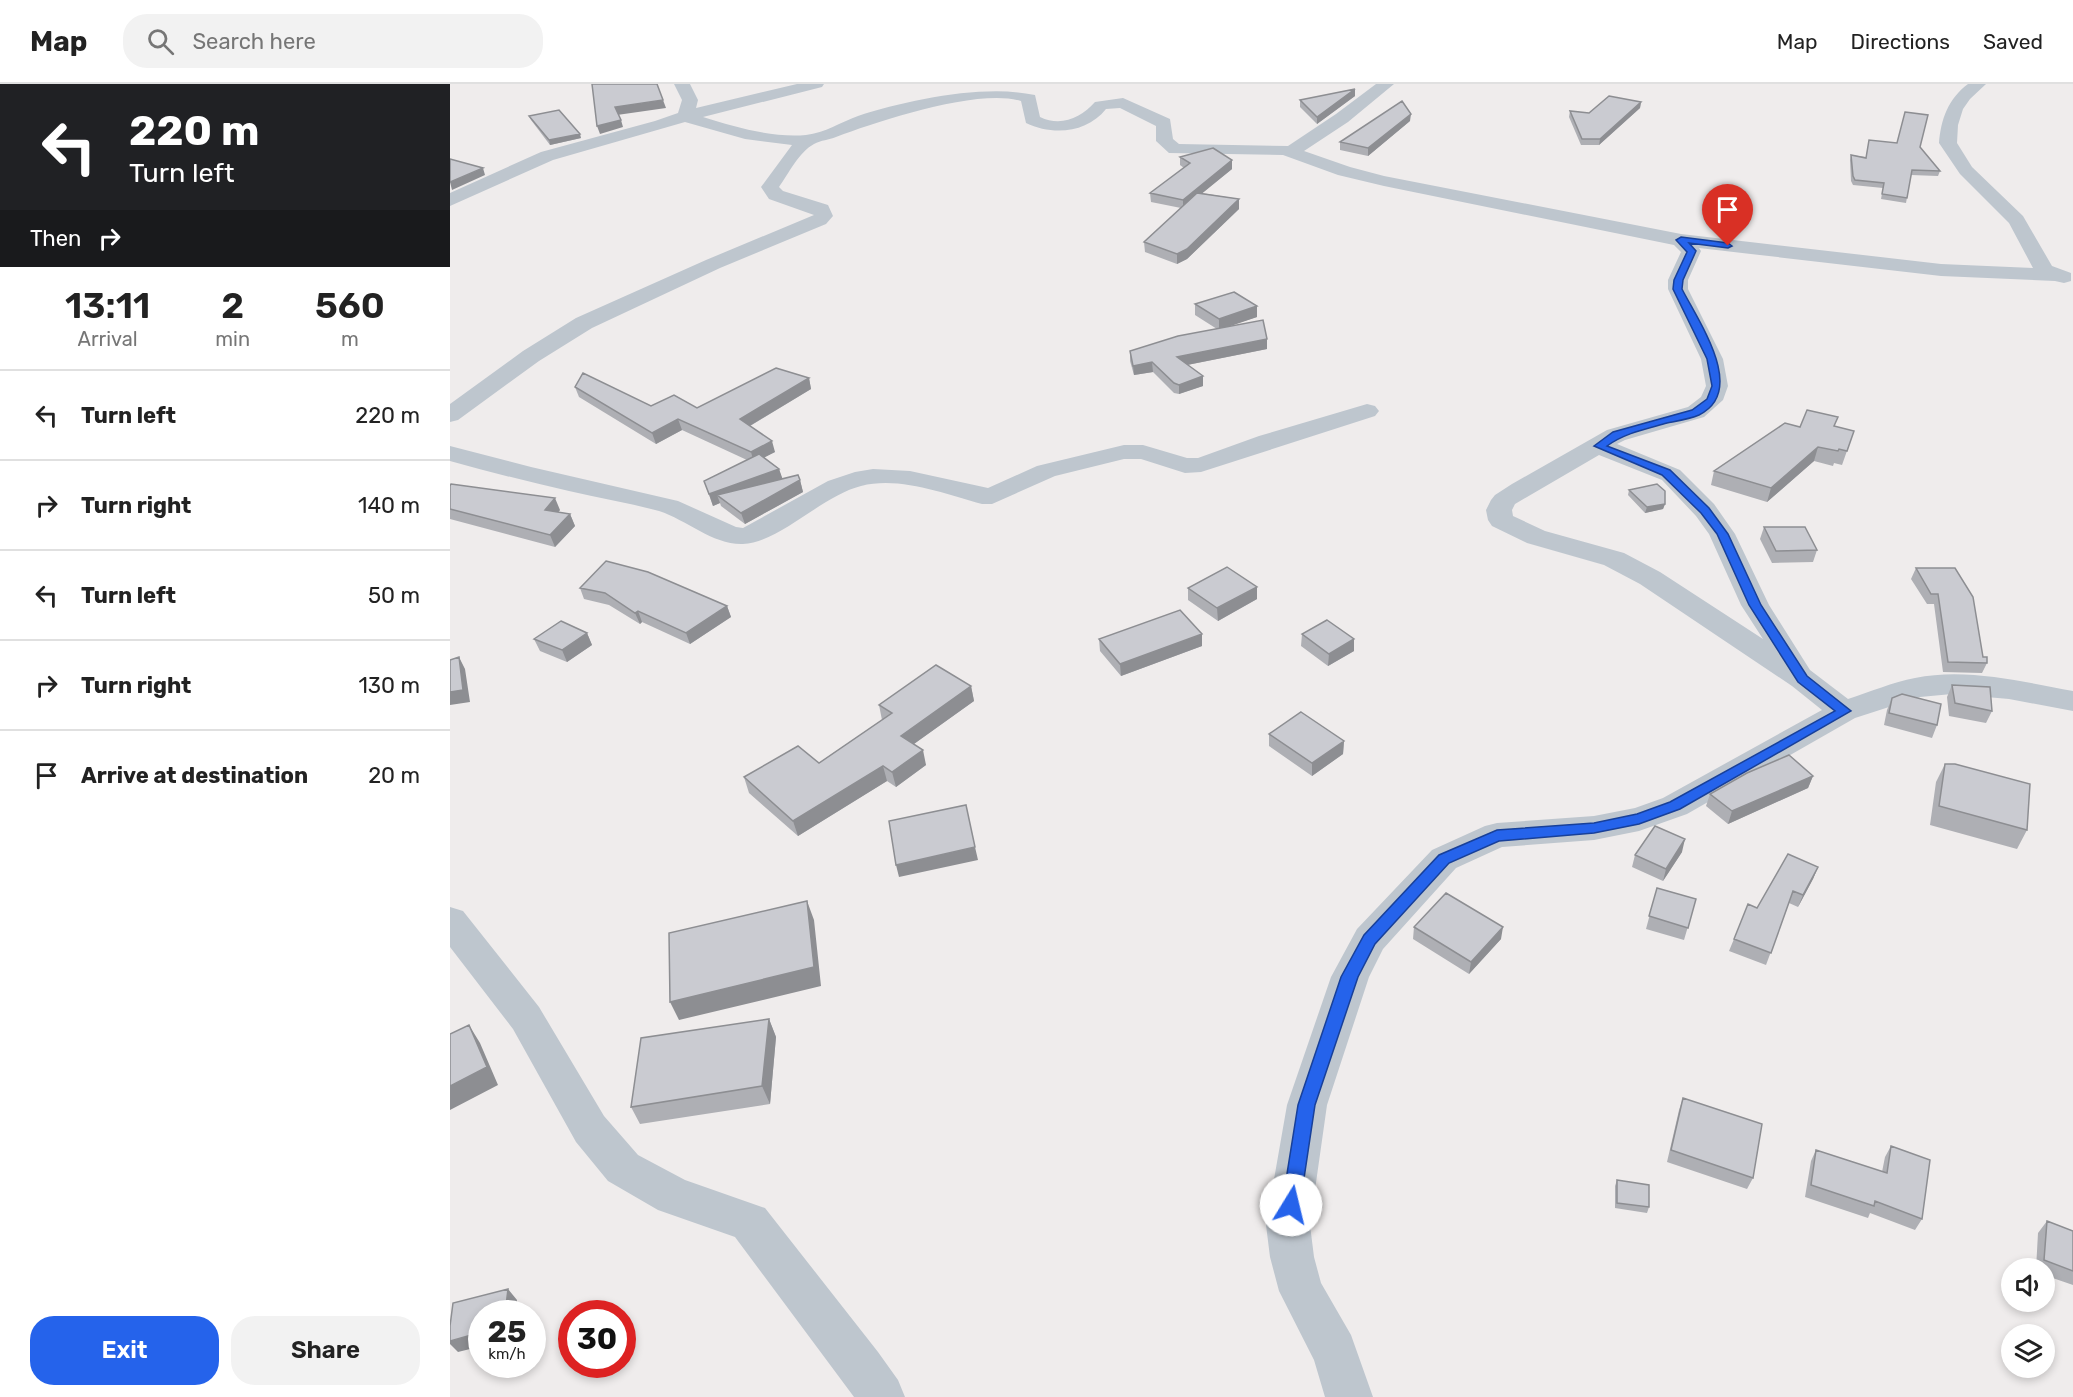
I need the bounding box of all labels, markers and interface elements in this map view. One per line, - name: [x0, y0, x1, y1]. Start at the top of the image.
- search box: [123, 14, 543, 68]
- text: Map: [30, 25, 87, 58]
- icon: search: [144, 25, 177, 58]
- text: Search here: [192, 28, 316, 55]
- text: Map: [1777, 29, 1818, 54]
- text: Directions: [1851, 29, 1950, 54]
- text: Saved: [1983, 29, 2043, 54]
- text: 220 m: [129, 106, 260, 156]
- icon: left: [30, 108, 108, 186]
- text: Turn left: [129, 157, 234, 189]
- pin: [1702, 184, 1753, 246]
- icon: arrive: [1711, 193, 1744, 226]
- icon: right: [93, 222, 126, 255]
- text: Then: [30, 225, 81, 252]
- text: 13:11: [65, 284, 150, 327]
- text: 2: [221, 284, 244, 327]
- text: 560: [315, 284, 385, 327]
- text: Arrival: [78, 327, 138, 351]
- text: min: [215, 327, 250, 351]
- text: m: [341, 327, 359, 351]
- icon: left: [30, 399, 63, 432]
- text: Turn left: [81, 402, 176, 429]
- text: 220 m: [355, 402, 420, 429]
- icon: right: [30, 489, 63, 522]
- text: Turn right: [81, 492, 191, 519]
- text: 140 m: [358, 492, 420, 519]
- icon: left: [30, 579, 63, 612]
- text: Turn left: [81, 582, 176, 609]
- text: 50 m: [368, 582, 420, 609]
- icon: right: [30, 669, 63, 702]
- text: Turn right: [81, 672, 191, 699]
- text: 130 m: [358, 672, 420, 699]
- icon: arrive: [30, 759, 63, 792]
- text: Arrive at destination: [81, 762, 308, 789]
- text: 20 m: [368, 762, 420, 789]
- position arrow: [1259, 1173, 1323, 1237]
- map controls: [2001, 1258, 2055, 1378]
- button: sound: [2001, 1258, 2055, 1312]
- speed limit sign: 30: [558, 1300, 636, 1378]
- text: 25: [488, 1314, 526, 1350]
- button: Exit: [30, 1316, 219, 1385]
- button: Share: [231, 1316, 420, 1385]
- button: layers: [2001, 1324, 2055, 1378]
- text: km/h: [488, 1345, 526, 1363]

